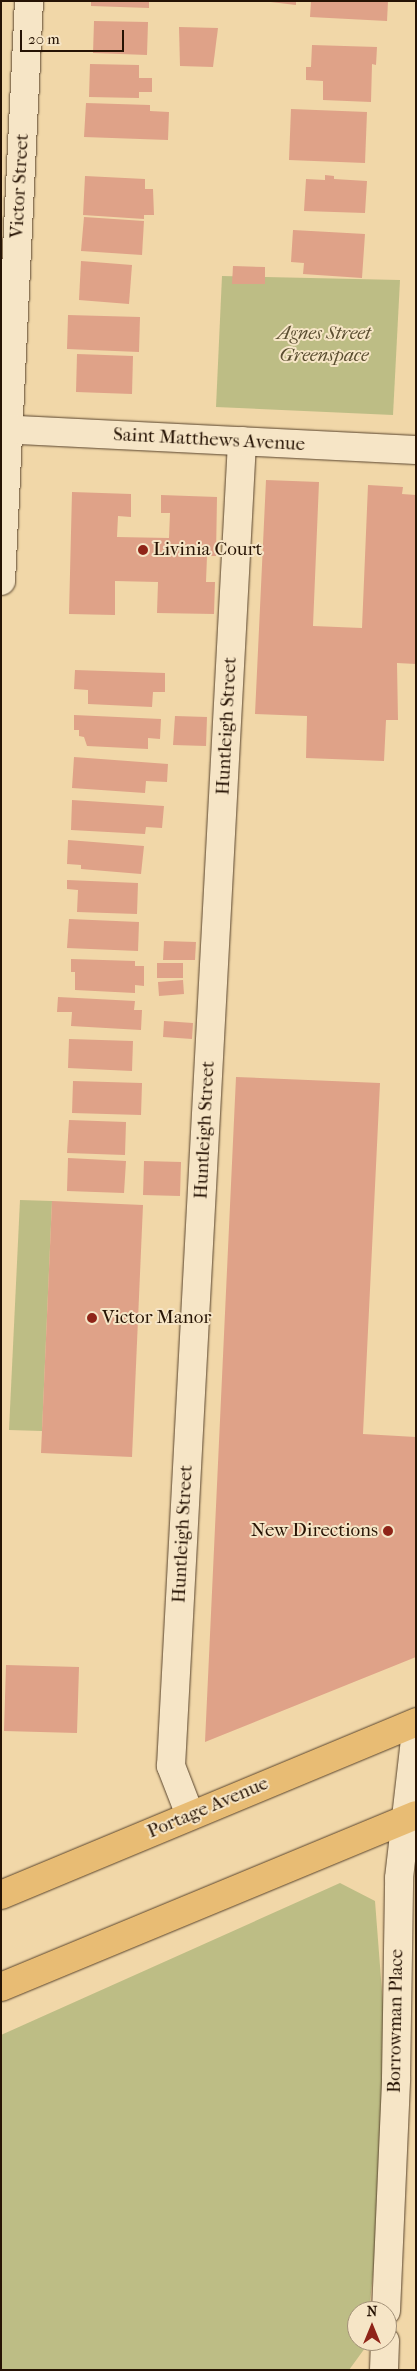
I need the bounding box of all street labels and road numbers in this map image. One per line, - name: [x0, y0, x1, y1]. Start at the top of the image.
- street label: Victor Street: [6, 133, 34, 239]
- street label: Saint Matthews Avenue: [113, 424, 305, 456]
- street label: Huntleigh Street: [212, 656, 242, 796]
- street label: Huntleigh Street: [190, 1060, 220, 1200]
- street label: Huntleigh Street: [168, 1464, 198, 1604]
- street label: Portage Avenue: [144, 1772, 272, 1844]
- street label: Borrowman Place: [383, 1949, 409, 2093]

